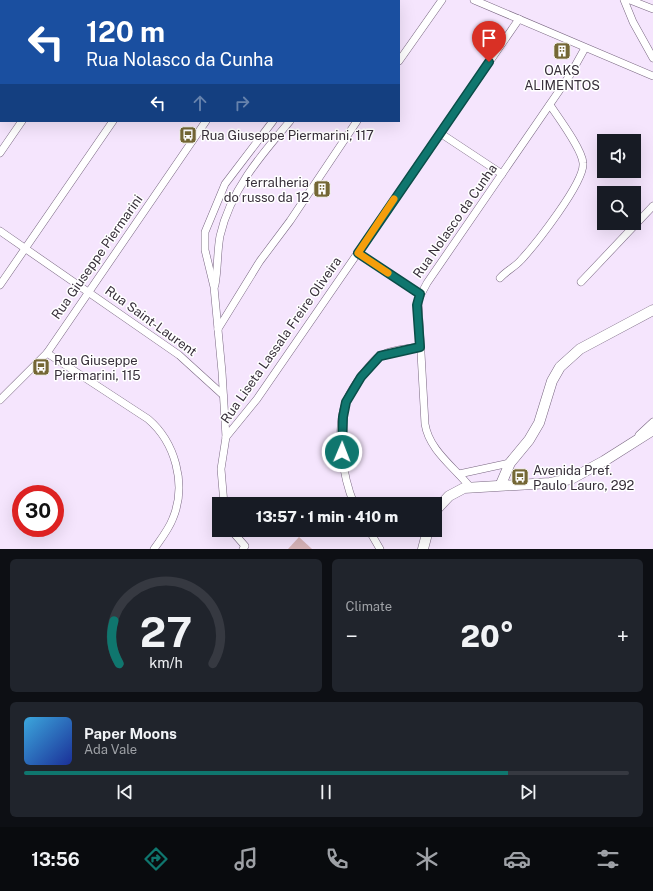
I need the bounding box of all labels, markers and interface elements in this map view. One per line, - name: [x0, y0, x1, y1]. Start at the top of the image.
- text: 120 m: [86, 15, 165, 48]
- icon: left: [20, 16, 72, 68]
- pin: [472, 21, 506, 62]
- icon: arrive: [478, 27, 500, 49]
- building icon: OAKS ALIMENTOS: [552, 41, 572, 61]
- text: Rua Nolasco da Cunha: [86, 49, 273, 70]
- place label: OAKS ALIMENTOS: [524, 63, 600, 93]
- icon: left: [147, 92, 169, 114]
- icon: ahead: [189, 92, 211, 114]
- icon: right: [231, 92, 253, 114]
- bus stop icon: Rua Giuseppe Piermarini, 117: [178, 125, 198, 145]
- place label: Rua Giuseppe Piermarini, 117: [201, 128, 374, 143]
- map controls: [597, 134, 641, 230]
- button: sound: [597, 134, 641, 178]
- street label: Rua Nolasco da Cunha: [410, 161, 500, 281]
- place label: ferralheria do russo da 12: [224, 175, 309, 205]
- building icon: ferralheria do russo da 12: [312, 179, 332, 199]
- button: search: [597, 186, 641, 230]
- street label: Rua Giuseppe Piermarini: [48, 192, 146, 322]
- street label: Rua Liseta Lassala Freire Oliveira: [218, 254, 344, 426]
- street label: Rua Saint-Laurent: [102, 283, 200, 359]
- place label: Rua Giuseppe Piermarini, 115: [54, 353, 141, 383]
- bus stop icon: Rua Giuseppe Piermarini, 115: [31, 357, 51, 377]
- position arrow: [321, 431, 363, 473]
- place label: Avenida Pref. Paulo Lauro, 292: [533, 463, 635, 493]
- bus stop icon: Avenida Pref. Paulo Lauro, 292: [510, 467, 530, 487]
- speed limit sign: 30: [12, 485, 64, 537]
- text: 13:57 · 1 min · 410 m: [256, 508, 398, 525]
- text: Climate: [346, 599, 392, 614]
- text: 27: [140, 606, 192, 655]
- text: 20°: [460, 618, 514, 654]
- text: −: [346, 623, 358, 649]
- text: +: [617, 623, 629, 649]
- text: km/h: [149, 653, 183, 670]
- text: Paper Moons: [84, 725, 177, 742]
- text: Ada Vale: [84, 742, 137, 757]
- icon: previous: [114, 781, 136, 803]
- icon: pause: [315, 781, 337, 803]
- icon: next: [517, 781, 539, 803]
- icon: directions: [142, 845, 170, 873]
- icon: music: [232, 845, 260, 873]
- icon: phone: [323, 845, 351, 873]
- icon: climate: [413, 845, 441, 873]
- icon: car: [503, 845, 531, 873]
- icon: filters: [594, 845, 622, 873]
- text: 13:56: [31, 849, 80, 870]

